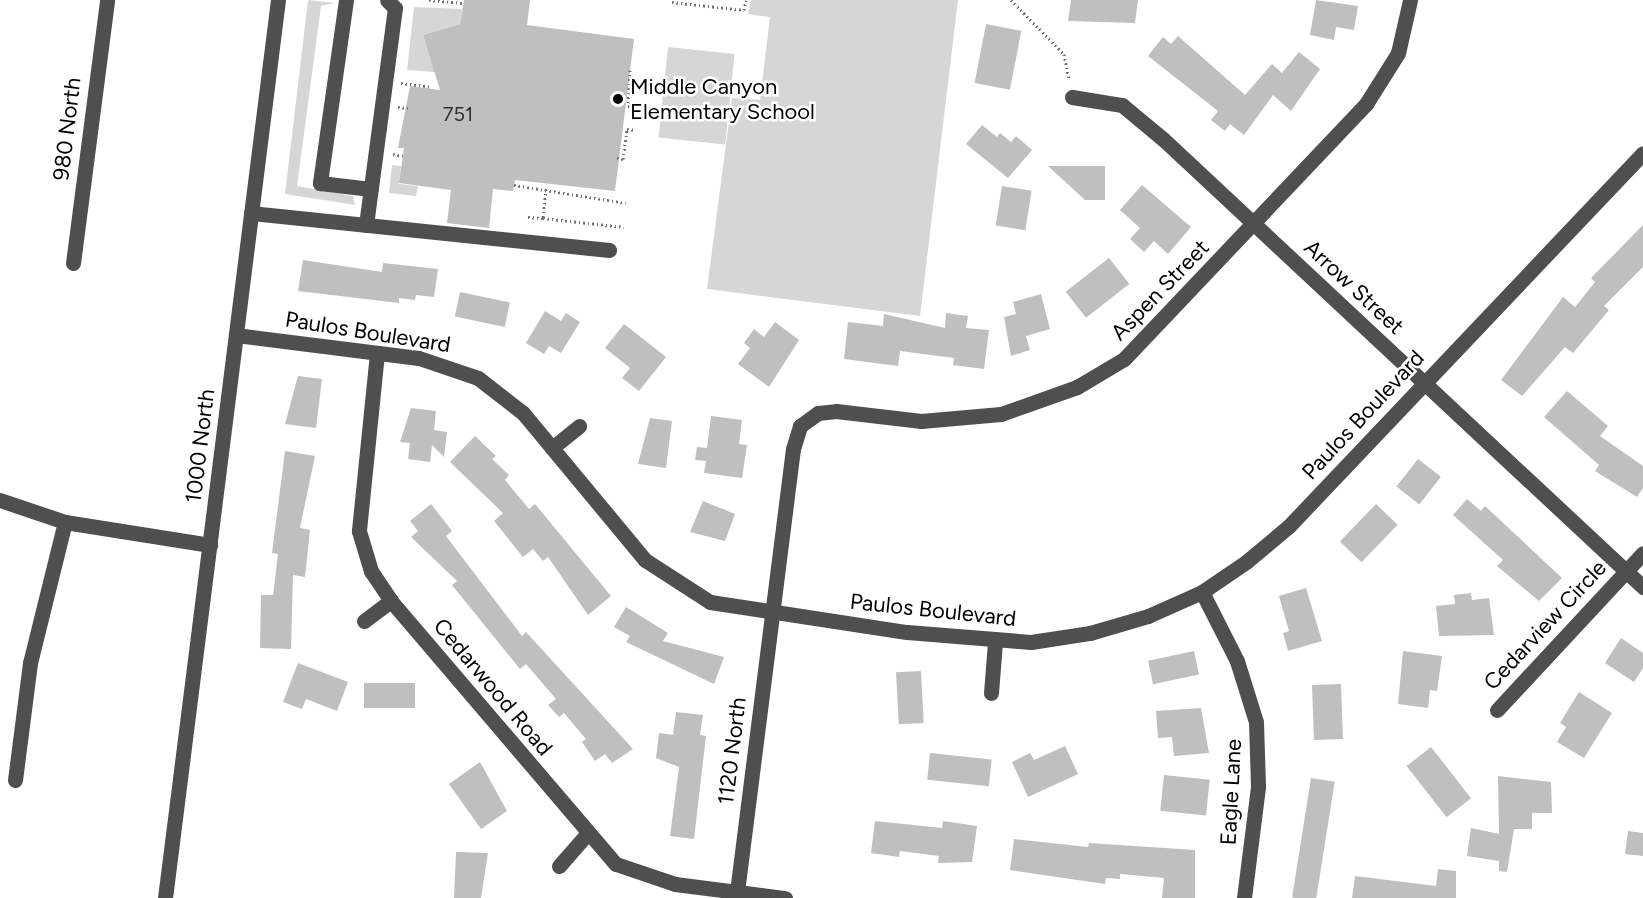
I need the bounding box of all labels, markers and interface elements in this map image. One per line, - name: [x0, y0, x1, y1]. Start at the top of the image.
- place label: Middle Canyon Elementary School: [630, 73, 815, 124]
- street label: 980 North: [48, 76, 86, 182]
- marker: Middle Canyon Elementary School: [611, 92, 625, 106]
- house number: 751: [443, 102, 473, 126]
- street label: Aspen Street: [1106, 234, 1214, 346]
- street label: Arrow Street: [1299, 234, 1409, 340]
- street label: Paulos Boulevard: [283, 306, 453, 358]
- street label: Paulos Boulevard: [1296, 345, 1430, 485]
- street label: 1000 North: [180, 387, 220, 505]
- street label: Cedarview Circle: [1478, 555, 1612, 695]
- street label: Paulos Boulevard: [849, 588, 1017, 632]
- street label: Cedarwood Road: [428, 613, 558, 761]
- street label: 1120 North: [712, 696, 752, 806]
- street label: Eagle Lane: [1215, 738, 1247, 846]

